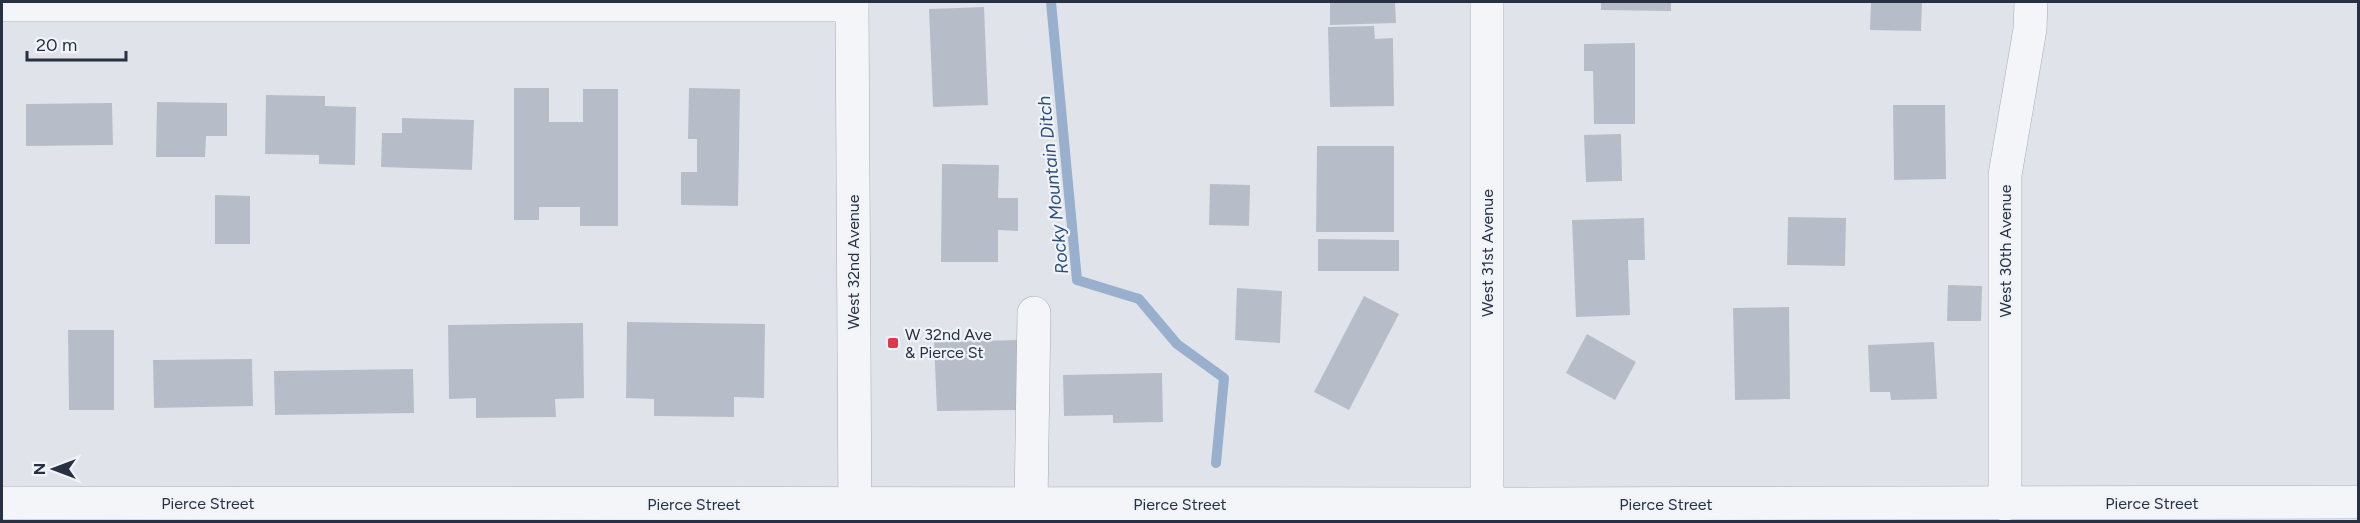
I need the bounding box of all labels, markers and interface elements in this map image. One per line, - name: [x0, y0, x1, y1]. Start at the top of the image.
- scale bar: [27, 24, 126, 62]
- text: 20 m: [36, 34, 77, 56]
- water label: Rocky Mountain Ditch: [1033, 95, 1073, 275]
- street label: West 30th Avenue: [1996, 184, 2015, 317]
- street label: West 31st Avenue: [1478, 189, 1497, 317]
- street label: West 32nd Avenue: [844, 194, 863, 329]
- place label: W 32nd Ave & Pierce St: [905, 325, 992, 362]
- marker: W 32nd Ave & Pierce St: [886, 336, 900, 350]
- north arrow: [24, 439, 84, 499]
- text: N: [30, 463, 49, 475]
- street label: Pierce Street: [161, 494, 255, 513]
- street label: Pierce Street: [2105, 494, 2199, 513]
- street label: Pierce Street: [647, 495, 741, 514]
- street label: Pierce Street: [1133, 495, 1227, 514]
- street label: Pierce Street: [1619, 495, 1713, 514]

